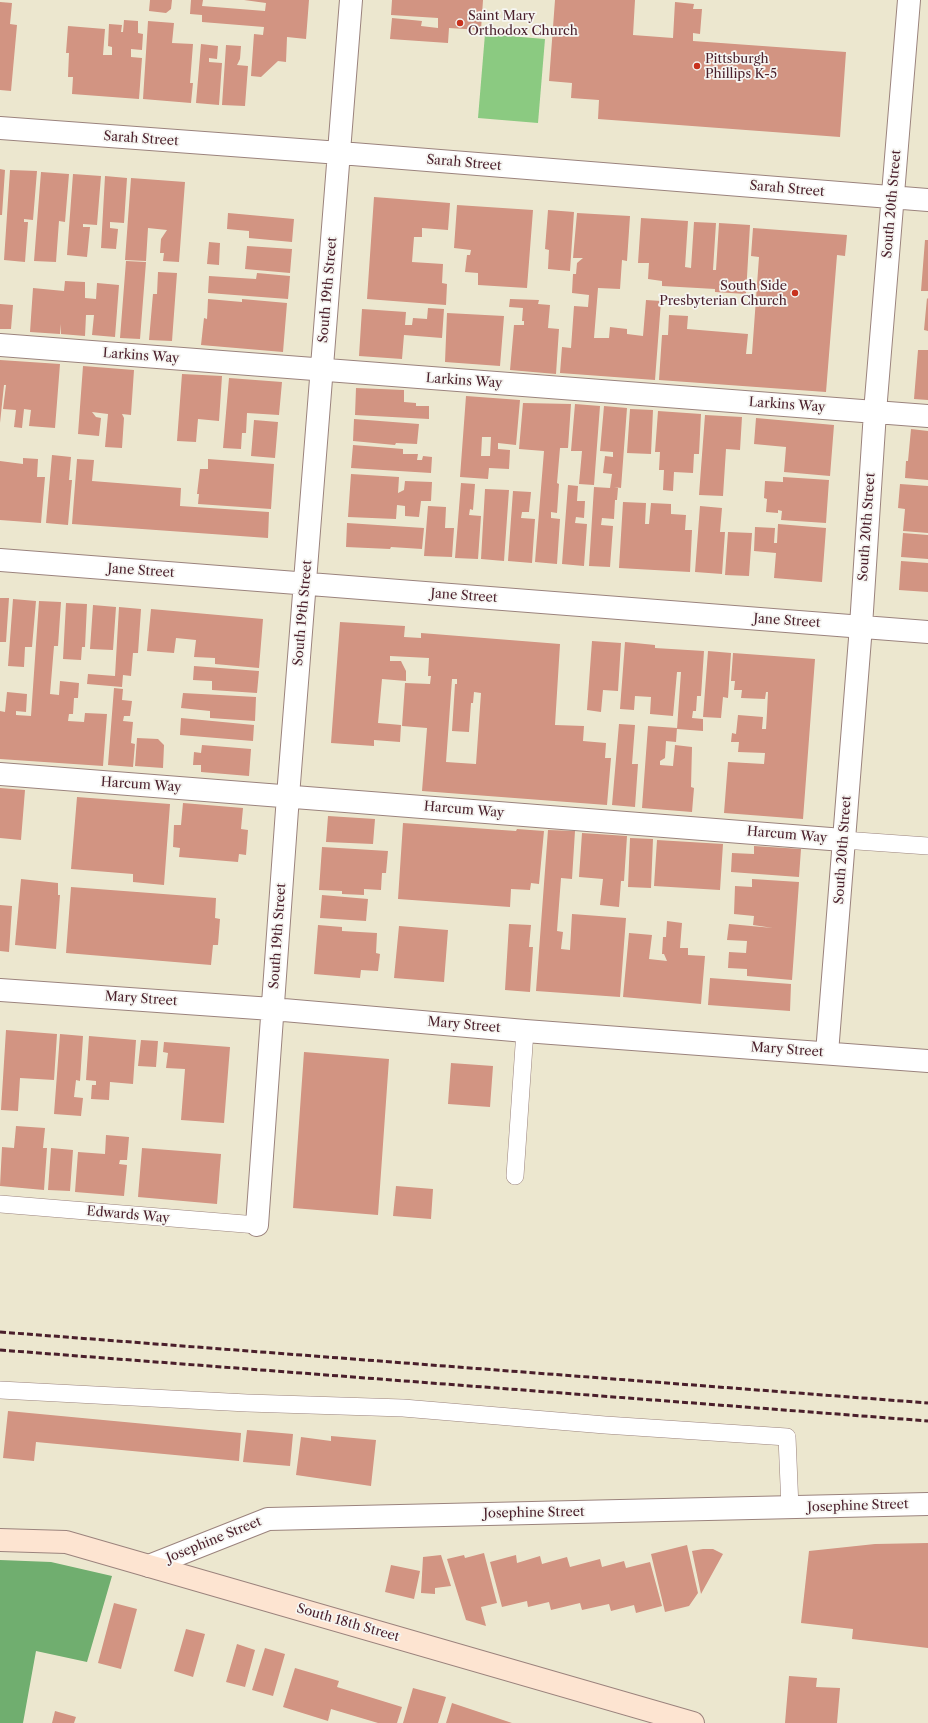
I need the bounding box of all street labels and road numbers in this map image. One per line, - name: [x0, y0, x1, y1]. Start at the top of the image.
- street label: Sarah Street: [103, 129, 179, 149]
- street label: South 20th Street: [879, 149, 905, 259]
- street label: Sarah Street: [426, 152, 502, 174]
- street label: Sarah Street: [749, 178, 825, 200]
- street label: South 19th Street: [316, 236, 340, 344]
- street label: Larkins Way: [102, 346, 180, 366]
- street label: Larkins Way: [425, 371, 503, 391]
- street label: Larkins Way: [748, 395, 826, 415]
- street label: South 20th Street: [855, 472, 879, 582]
- street label: South 19th Street: [291, 559, 315, 667]
- street label: Jane Street: [107, 561, 175, 581]
- street label: Jane Street: [430, 586, 498, 606]
- street label: Jane Street: [753, 611, 821, 631]
- street label: Harcum Way: [100, 774, 182, 796]
- street label: South 20th Street: [831, 795, 855, 905]
- street label: Harcum Way: [423, 799, 505, 821]
- street label: Harcum Way: [746, 824, 828, 846]
- street label: South 19th Street: [267, 883, 289, 989]
- street label: Mary Street: [104, 989, 178, 1009]
- street label: Mary Street: [427, 1014, 501, 1036]
- street label: Mary Street: [750, 1040, 824, 1060]
- street label: Edwards Way: [86, 1204, 170, 1226]
- street label: Josephine Street: [807, 1496, 909, 1516]
- street label: Josephine Street: [483, 1504, 585, 1522]
- street label: Josephine Street: [164, 1514, 264, 1566]
- street label: South 18th Street: [295, 1601, 401, 1645]

